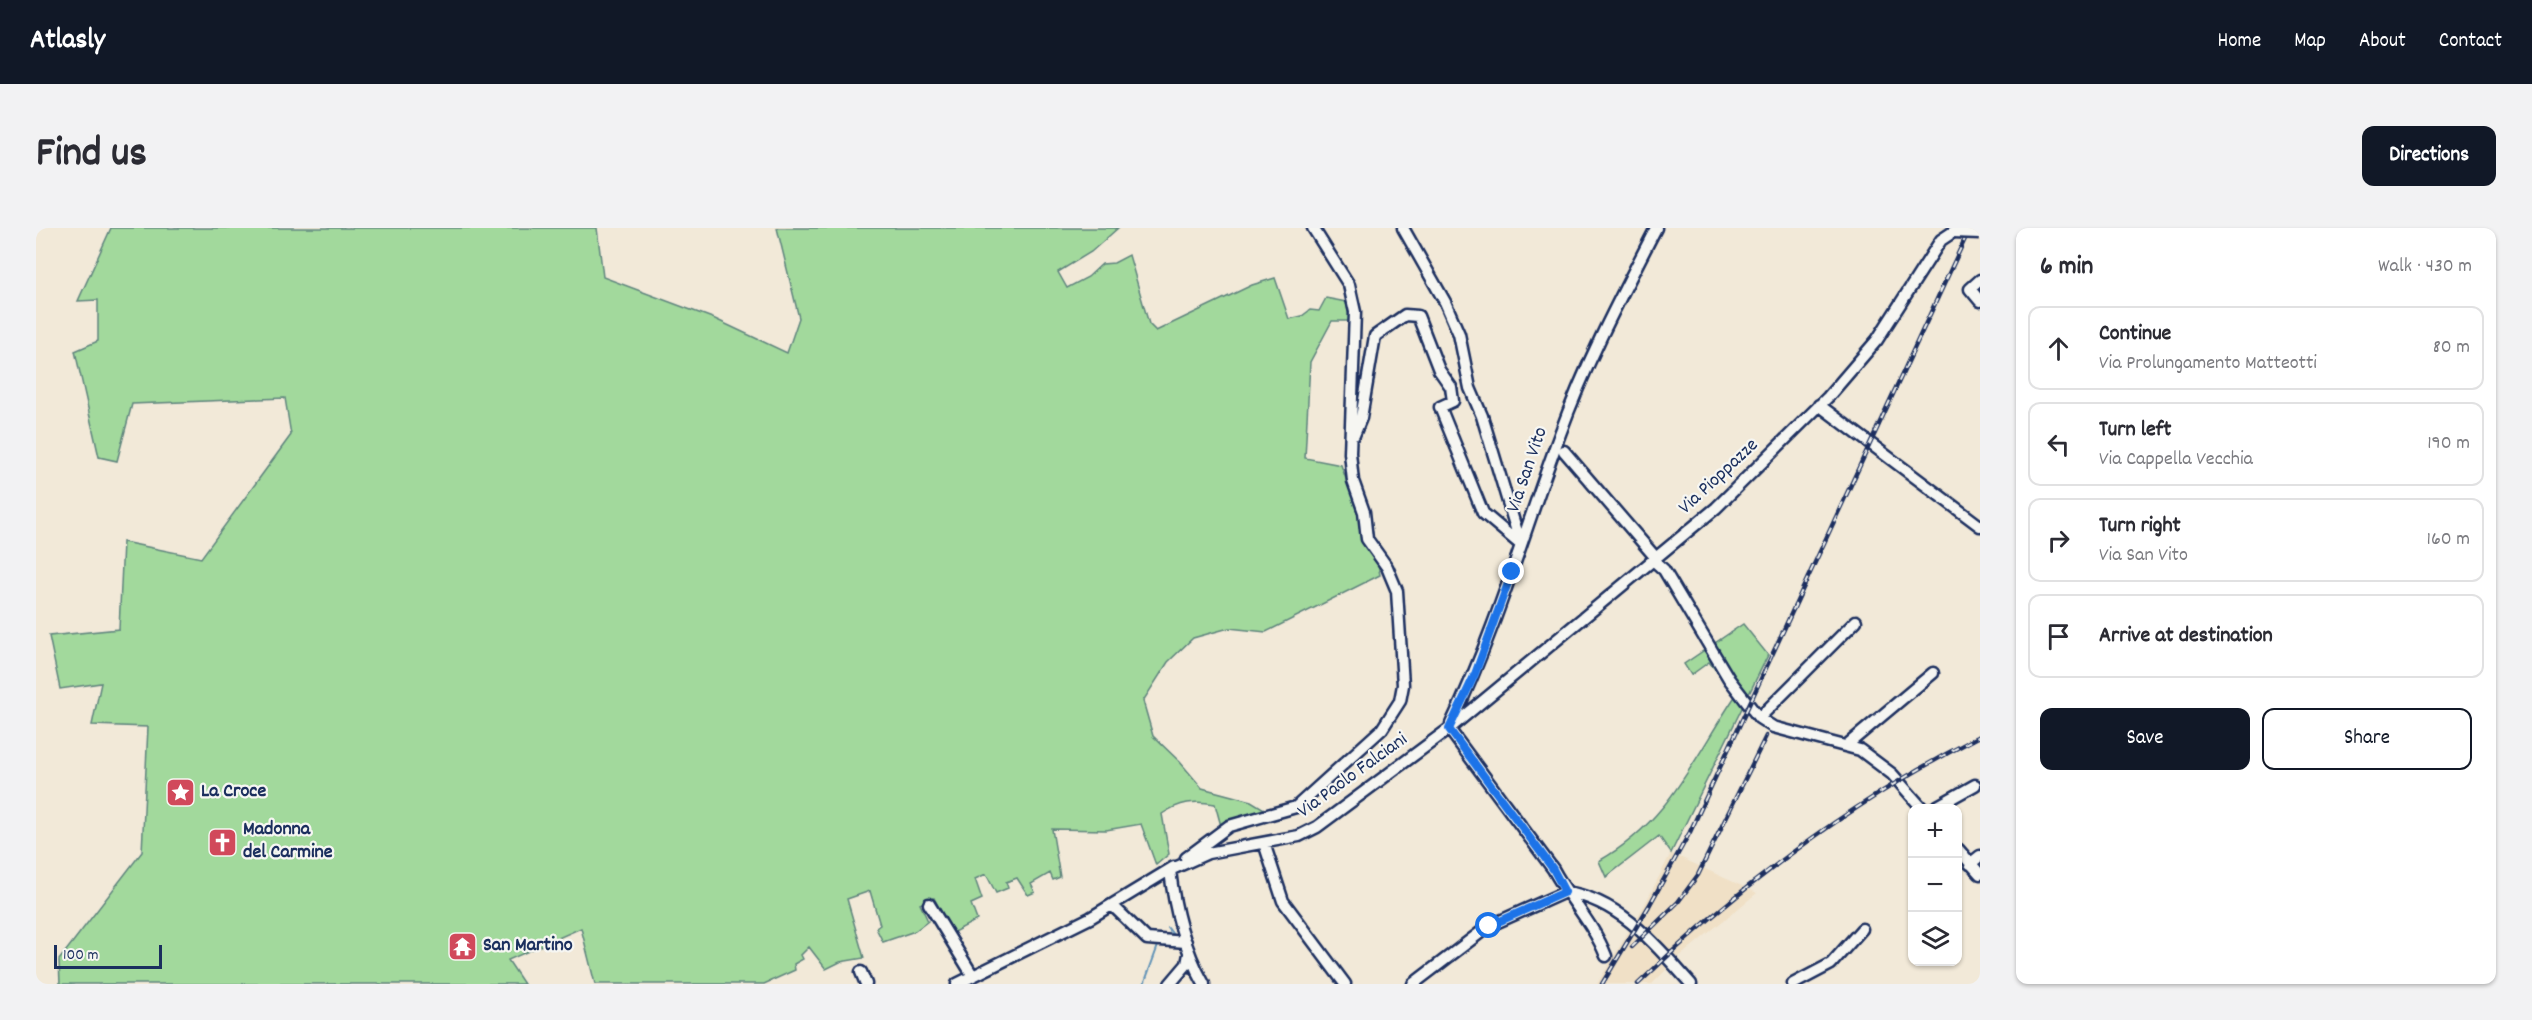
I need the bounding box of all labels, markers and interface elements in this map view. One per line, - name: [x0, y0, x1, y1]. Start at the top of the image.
- text: Atlasly: [30, 22, 105, 62]
- text: Home: [2217, 27, 2261, 57]
- text: Map: [2294, 27, 2326, 57]
- text: About: [2359, 27, 2406, 57]
- text: Contact: [2439, 27, 2502, 57]
- text: Find us: [36, 126, 147, 186]
- button: Directions: [2362, 126, 2496, 186]
- text: 6 min: [2040, 249, 2093, 286]
- text: Walk · 430 m: [2378, 253, 2472, 281]
- text: Continue: [2099, 319, 2171, 350]
- icon: ahead: [2042, 332, 2075, 365]
- text: 80 m: [2433, 334, 2470, 362]
- text: Via Prolungamento Matteotti: [2099, 350, 2317, 378]
- text: Turn left: [2099, 415, 2171, 446]
- street label: Via San Vito: [1500, 423, 1556, 517]
- icon: left: [2042, 428, 2075, 461]
- text: 190 m: [2427, 430, 2470, 458]
- street label: Via Pioppazze: [1673, 432, 1766, 522]
- text: Via Cappella Vecchia: [2099, 446, 2253, 474]
- text: Turn right: [2099, 511, 2181, 542]
- icon: right: [2042, 524, 2075, 557]
- text: 160 m: [2427, 526, 2470, 554]
- text: Via San Vito: [2099, 542, 2188, 570]
- route end: [1498, 558, 1524, 584]
- icon: arrive: [2042, 620, 2075, 653]
- text: Arrive at destination: [2099, 621, 2273, 652]
- button: Save: [2040, 708, 2250, 770]
- button: Share: [2262, 708, 2472, 770]
- street label: Via Paolo Falciani: [1292, 726, 1414, 826]
- place icon: La Croce: [164, 776, 196, 808]
- place label: La Croce: [201, 778, 266, 806]
- map controls: [1908, 804, 1962, 966]
- button: +: [1908, 804, 1962, 858]
- place label: Madonna del Carmine: [243, 816, 333, 867]
- church icon: Madonna del Carmine: [206, 826, 238, 858]
- button: −: [1908, 858, 1962, 912]
- route start: [1475, 912, 1501, 938]
- button: layers: [1908, 912, 1962, 966]
- temple icon: San Martino: [446, 930, 478, 962]
- place label: San Martino: [483, 932, 573, 960]
- scale bar: [54, 942, 162, 970]
- text: 100 m: [63, 944, 99, 967]

